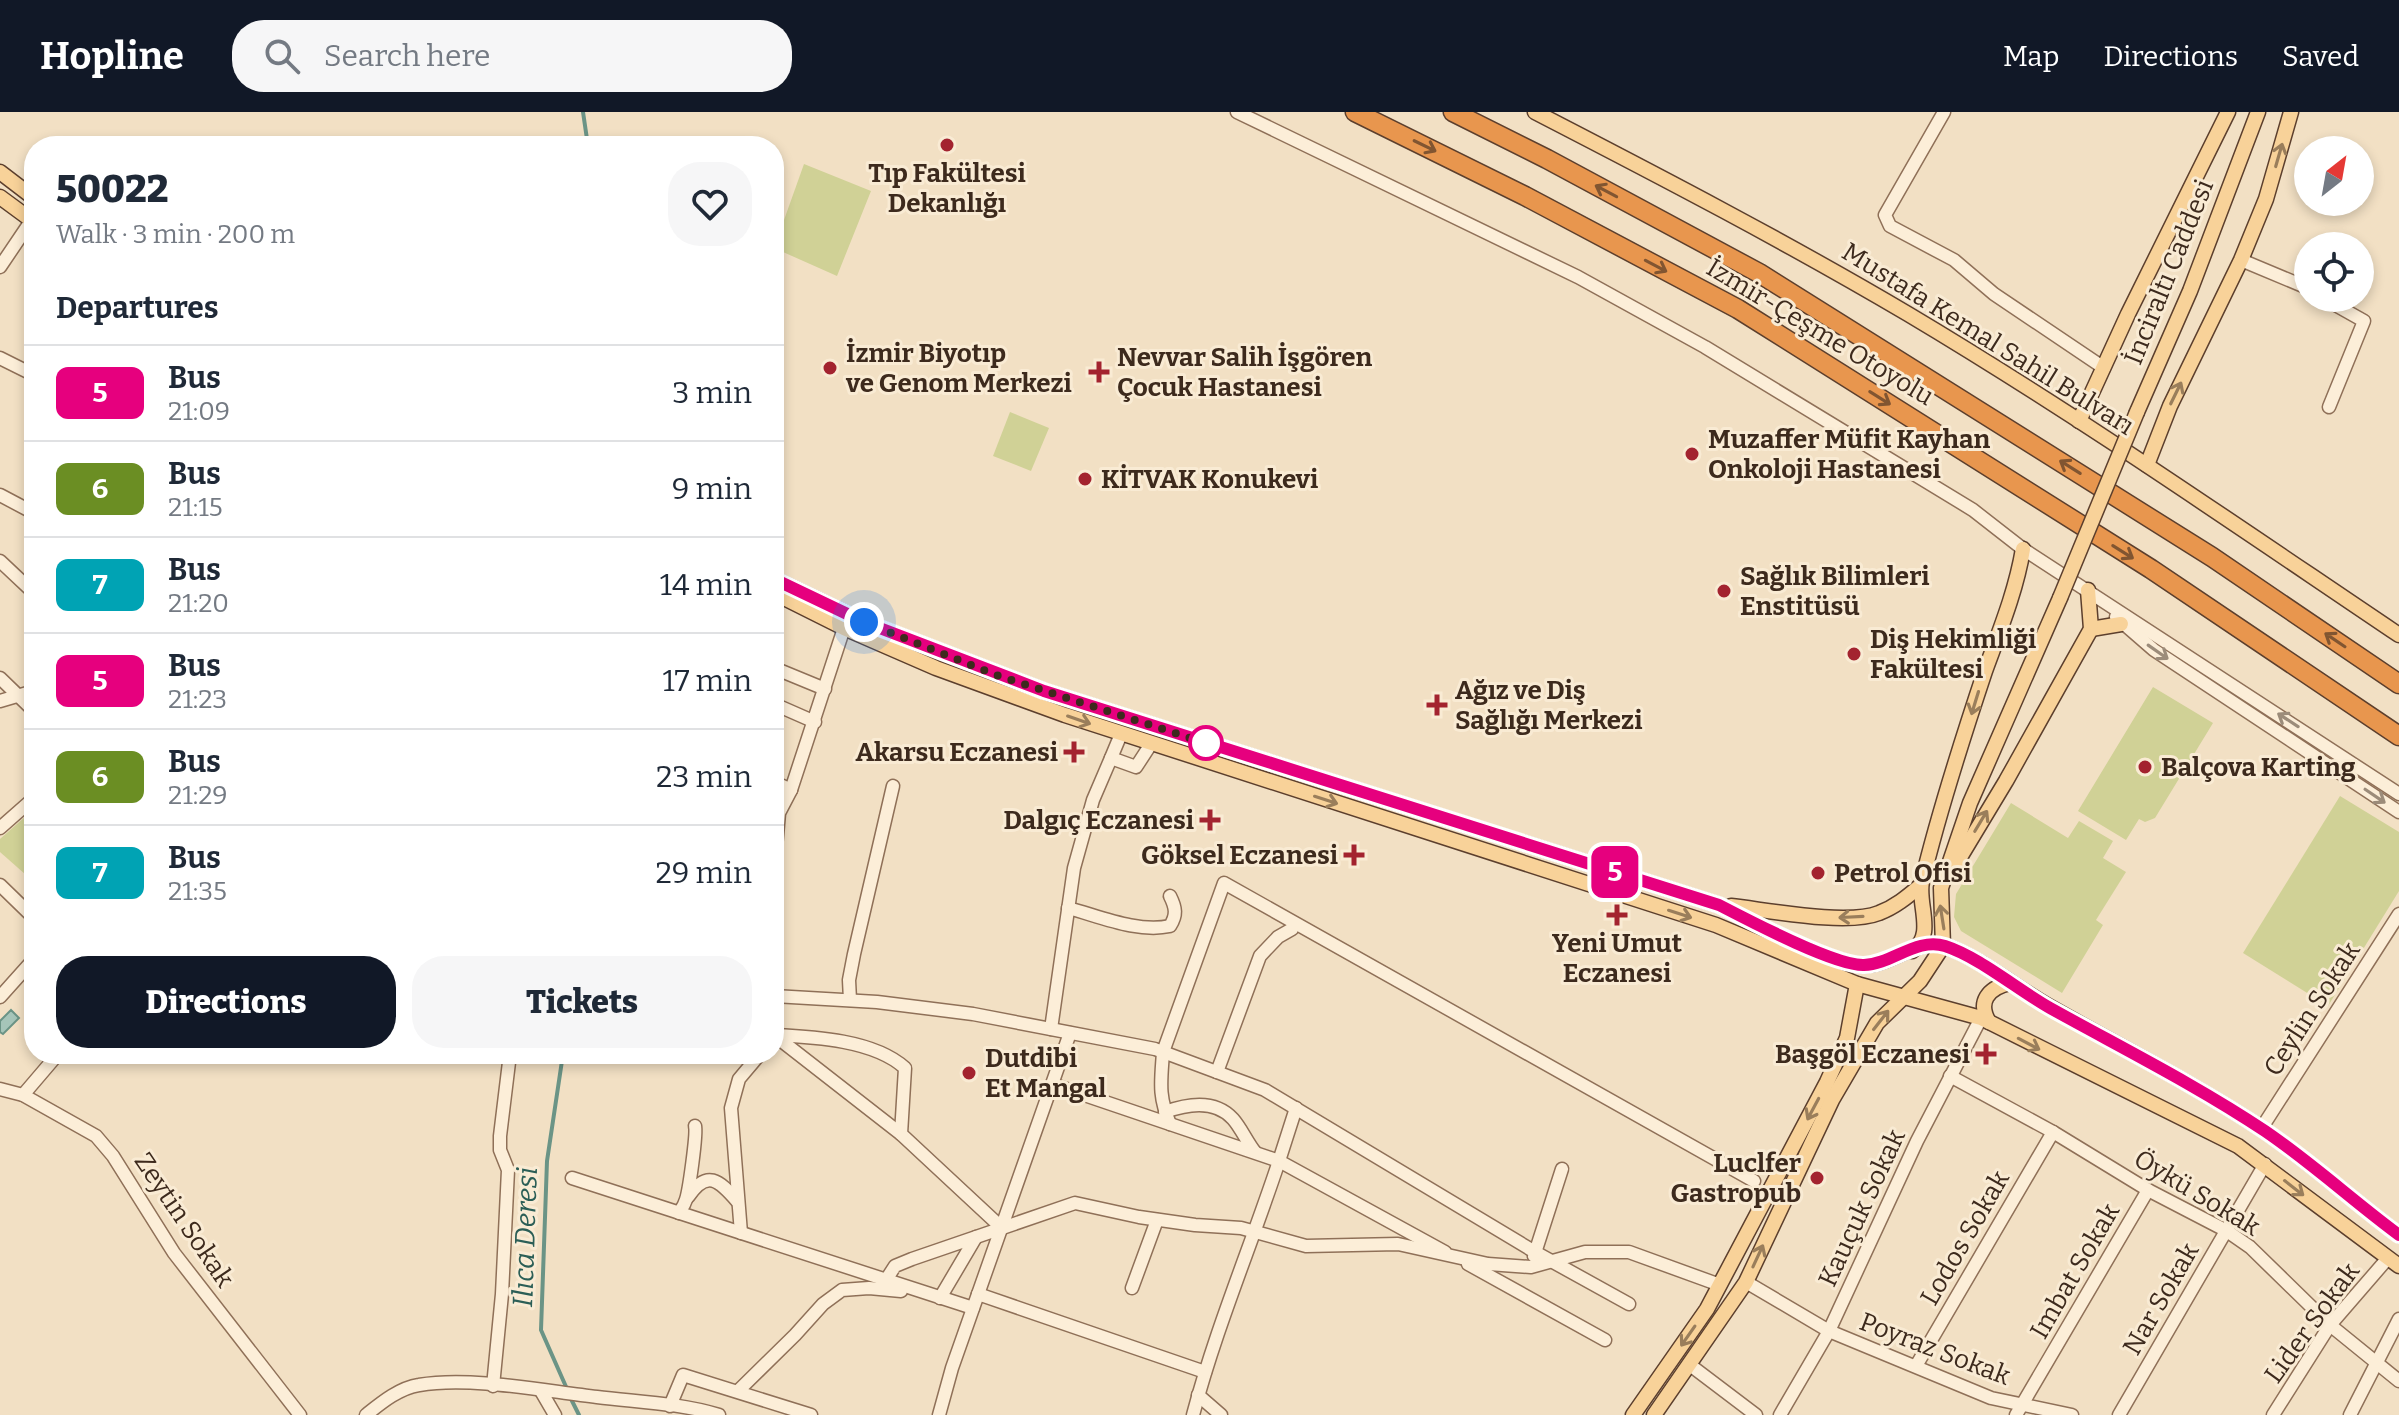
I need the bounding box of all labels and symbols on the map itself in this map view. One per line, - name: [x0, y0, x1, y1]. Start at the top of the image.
- marker: Tıp Fakültesi Dekanlığı: [938, 136, 956, 154]
- north arrow: [2294, 136, 2374, 216]
- one-way arrow: [1413, 139, 1437, 155]
- one-way arrow: [2272, 143, 2287, 169]
- place label: Tıp Fakültesi Dekanlığı: [868, 158, 1026, 219]
- street label: İnciraltı Caddesi: [2118, 175, 2220, 369]
- one-way arrow: [1595, 182, 1619, 198]
- street label: Mustafa Kemal Sahil Bulvarı: [1836, 236, 2140, 442]
- street label: İzmir-Çeşme Otoyolu: [1701, 252, 1939, 412]
- one-way arrow: [1644, 258, 1668, 274]
- place label: İzmir Biyotıp ve Genom Merkezi: [845, 338, 1072, 399]
- place label: Nevvar Salih İşgören Çocuk Hastanesi: [1117, 342, 1373, 403]
- marker: İzmir Biyotıp ve Genom Merkezi: [821, 359, 839, 377]
- marker: Nevvar Salih İşgören Çocuk Hastanesi: [1088, 361, 1110, 383]
- one-way arrow: [2169, 382, 2184, 406]
- one-way arrow: [1868, 390, 1891, 406]
- place label: Muzaffer Müfit Kayhan Onkoloji Hastanesi: [1708, 424, 1991, 485]
- marker: Muzaffer Müfit Kayhan Onkoloji Hastanesi: [1683, 445, 1701, 463]
- one-way arrow: [2059, 458, 2082, 474]
- place label: KİTVAK Konukevi: [1101, 464, 1318, 495]
- marker: KİTVAK Konukevi: [1076, 470, 1094, 488]
- one-way arrow: [2112, 543, 2134, 560]
- place label: Sağlık Bilimleri Enstitüsü: [1740, 561, 1929, 622]
- marker: Sağlık Bilimleri Enstitüsü: [1715, 582, 1733, 600]
- your location: [844, 602, 884, 642]
- place label: Diş Hekimliği Fakültesi: [1870, 624, 2036, 685]
- one-way arrow: [2324, 632, 2346, 648]
- one-way arrow: [2147, 644, 2169, 660]
- marker: Diş Hekimliği Fakültesi: [1845, 645, 1863, 663]
- place label: Ağız ve Diş Sağlığı Merkezi: [1455, 675, 1642, 736]
- one-way arrow: [1967, 690, 1982, 715]
- marker: Ağız ve Diş Sağlığı Merkezi: [1426, 694, 1448, 716]
- one-way arrow: [2277, 712, 2299, 728]
- one-way arrow: [1066, 713, 1091, 728]
- unlabelled marker: [1189, 726, 1223, 760]
- place label: Akarsu Eczanesi: [856, 737, 1058, 768]
- marker: Akarsu Eczanesi: [1065, 743, 1083, 761]
- place label: Balçova Karting: [2161, 752, 2356, 783]
- marker: Balçova Karting: [2136, 758, 2154, 776]
- one-way arrow: [2363, 788, 2386, 804]
- one-way arrow: [1313, 793, 1338, 808]
- place label: Dalgıç Eczanesi: [1004, 805, 1194, 836]
- one-way arrow: [1974, 810, 1990, 833]
- marker: Dalgıç Eczanesi: [1201, 811, 1219, 829]
- place label: Göksel Eczanesi: [1141, 840, 1338, 871]
- marker: Göksel Eczanesi: [1345, 846, 1363, 864]
- line badge: 5: [1589, 846, 1641, 898]
- place label: Petrol Ofisi: [1834, 858, 1972, 889]
- marker: Petrol Ofisi: [1809, 864, 1827, 882]
- one-way arrow: [1934, 905, 1949, 930]
- marker: Yeni Umut Eczanesi: [1608, 906, 1626, 924]
- one-way arrow: [1667, 907, 1692, 922]
- one-way arrow: [1839, 910, 1865, 925]
- place label: Yeni Umut Eczanesi: [1552, 928, 1683, 989]
- street label: Ceylin Sokak: [2257, 936, 2367, 1082]
- one-way arrow: [1872, 1009, 1890, 1030]
- one-way arrow: [2017, 1036, 2041, 1052]
- place label: Başgöl Eczanesi: [1775, 1039, 1970, 1070]
- place label: Dutdibi Et Mangal: [985, 1043, 1106, 1104]
- marker: Başgöl Eczanesi: [1977, 1045, 1995, 1063]
- marker: Dutdibi Et Mangal: [960, 1064, 978, 1082]
- one-way arrow: [1804, 1096, 1820, 1120]
- street label: Kauçuk Sokak: [1812, 1124, 1912, 1291]
- street label: Öykü Sokak: [2128, 1143, 2266, 1243]
- street label: Zeytin Sokak: [128, 1147, 240, 1293]
- place label: Luclfer Gastropub: [1671, 1148, 1801, 1209]
- street label: Lodos Sokak: [1914, 1165, 2016, 1311]
- water label: Ilıca Deresi: [506, 1166, 544, 1308]
- marker: Luclfer Gastropub: [1808, 1169, 1826, 1187]
- one-way arrow: [2283, 1179, 2304, 1196]
- street label: Imbat Sokak: [2024, 1198, 2126, 1344]
- street label: Nar Sokak: [2117, 1237, 2206, 1361]
- one-way arrow: [1751, 1245, 1766, 1269]
- street label: Lider Sokak: [2258, 1257, 2366, 1389]
- street label: Poyraz Sokak: [1855, 1306, 2015, 1392]
- one-way arrow: [1680, 1325, 1696, 1347]

